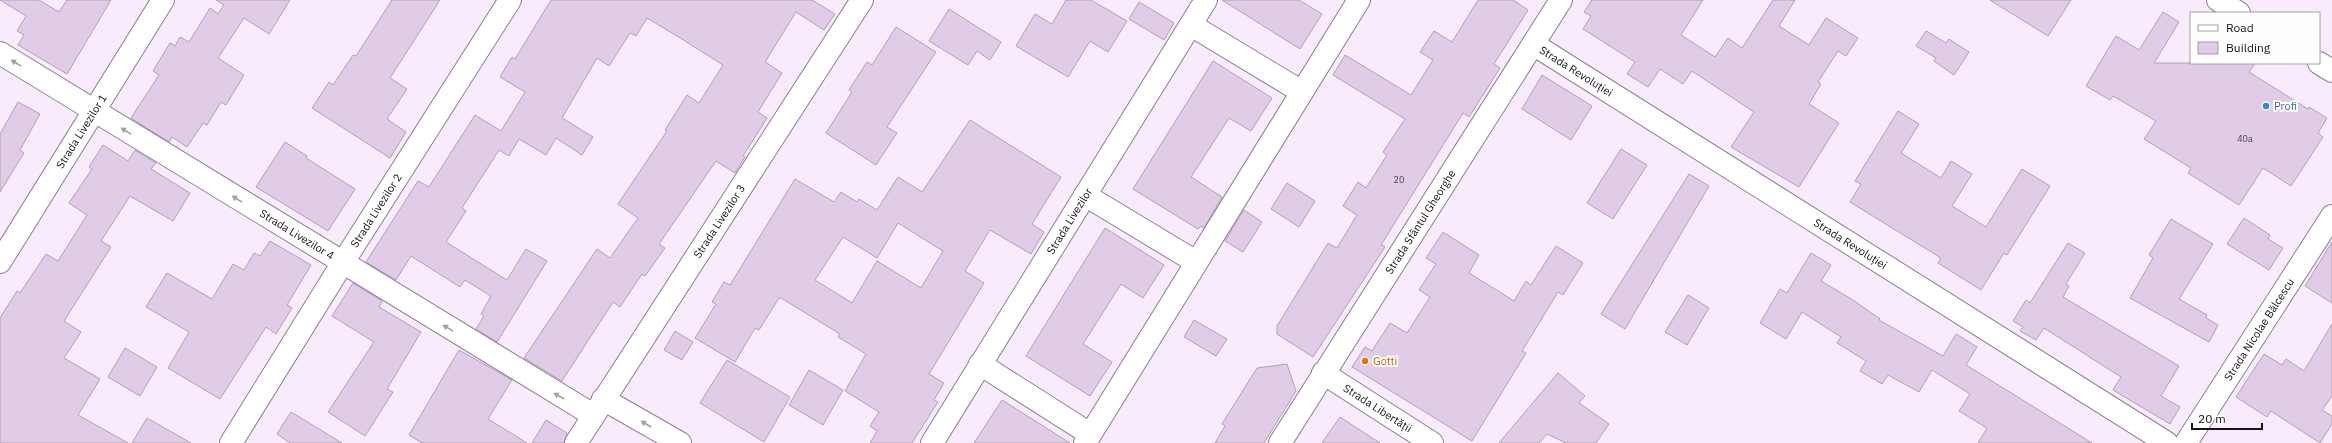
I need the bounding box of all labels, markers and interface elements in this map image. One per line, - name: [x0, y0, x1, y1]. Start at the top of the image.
- legend: [2190, 12, 2320, 64]
- text: Road: [2226, 20, 2254, 35]
- text: Building: [2226, 40, 2271, 55]
- street label: Strada Revoluției: [1537, 43, 1615, 99]
- one-way arrow: [11, 59, 21, 67]
- street label: Strada Livezilor 1: [53, 91, 110, 171]
- place label: Profi: [2274, 99, 2297, 113]
- marker: Profi: [2261, 101, 2271, 111]
- one-way arrow: [120, 128, 132, 135]
- house number: 40a: [2237, 133, 2253, 144]
- street label: Strada Sfântul Gheorghe: [1382, 167, 1459, 277]
- street label: Strada Livezilor 2: [347, 171, 405, 250]
- house number: 20: [1394, 174, 1404, 185]
- street label: Strada Livezilor 3: [690, 182, 748, 261]
- street label: Strada Livezilor: [1043, 185, 1095, 257]
- one-way arrow: [231, 196, 243, 203]
- street label: Strada Livezilor 4: [257, 206, 337, 263]
- street label: Strada Revoluției: [1811, 215, 1890, 272]
- street label: Strada Nicolae Bălcescu: [2221, 275, 2297, 383]
- one-way arrow: [442, 325, 454, 332]
- place label: Gotti: [1373, 354, 1397, 368]
- marker: Gotti: [1360, 356, 1370, 366]
- street label: Strada Libertății: [1341, 381, 1415, 435]
- one-way arrow: [553, 392, 565, 399]
- scale bar: [2192, 405, 2262, 431]
- text: 20 m: [2198, 411, 2226, 426]
- one-way arrow: [641, 420, 652, 427]

